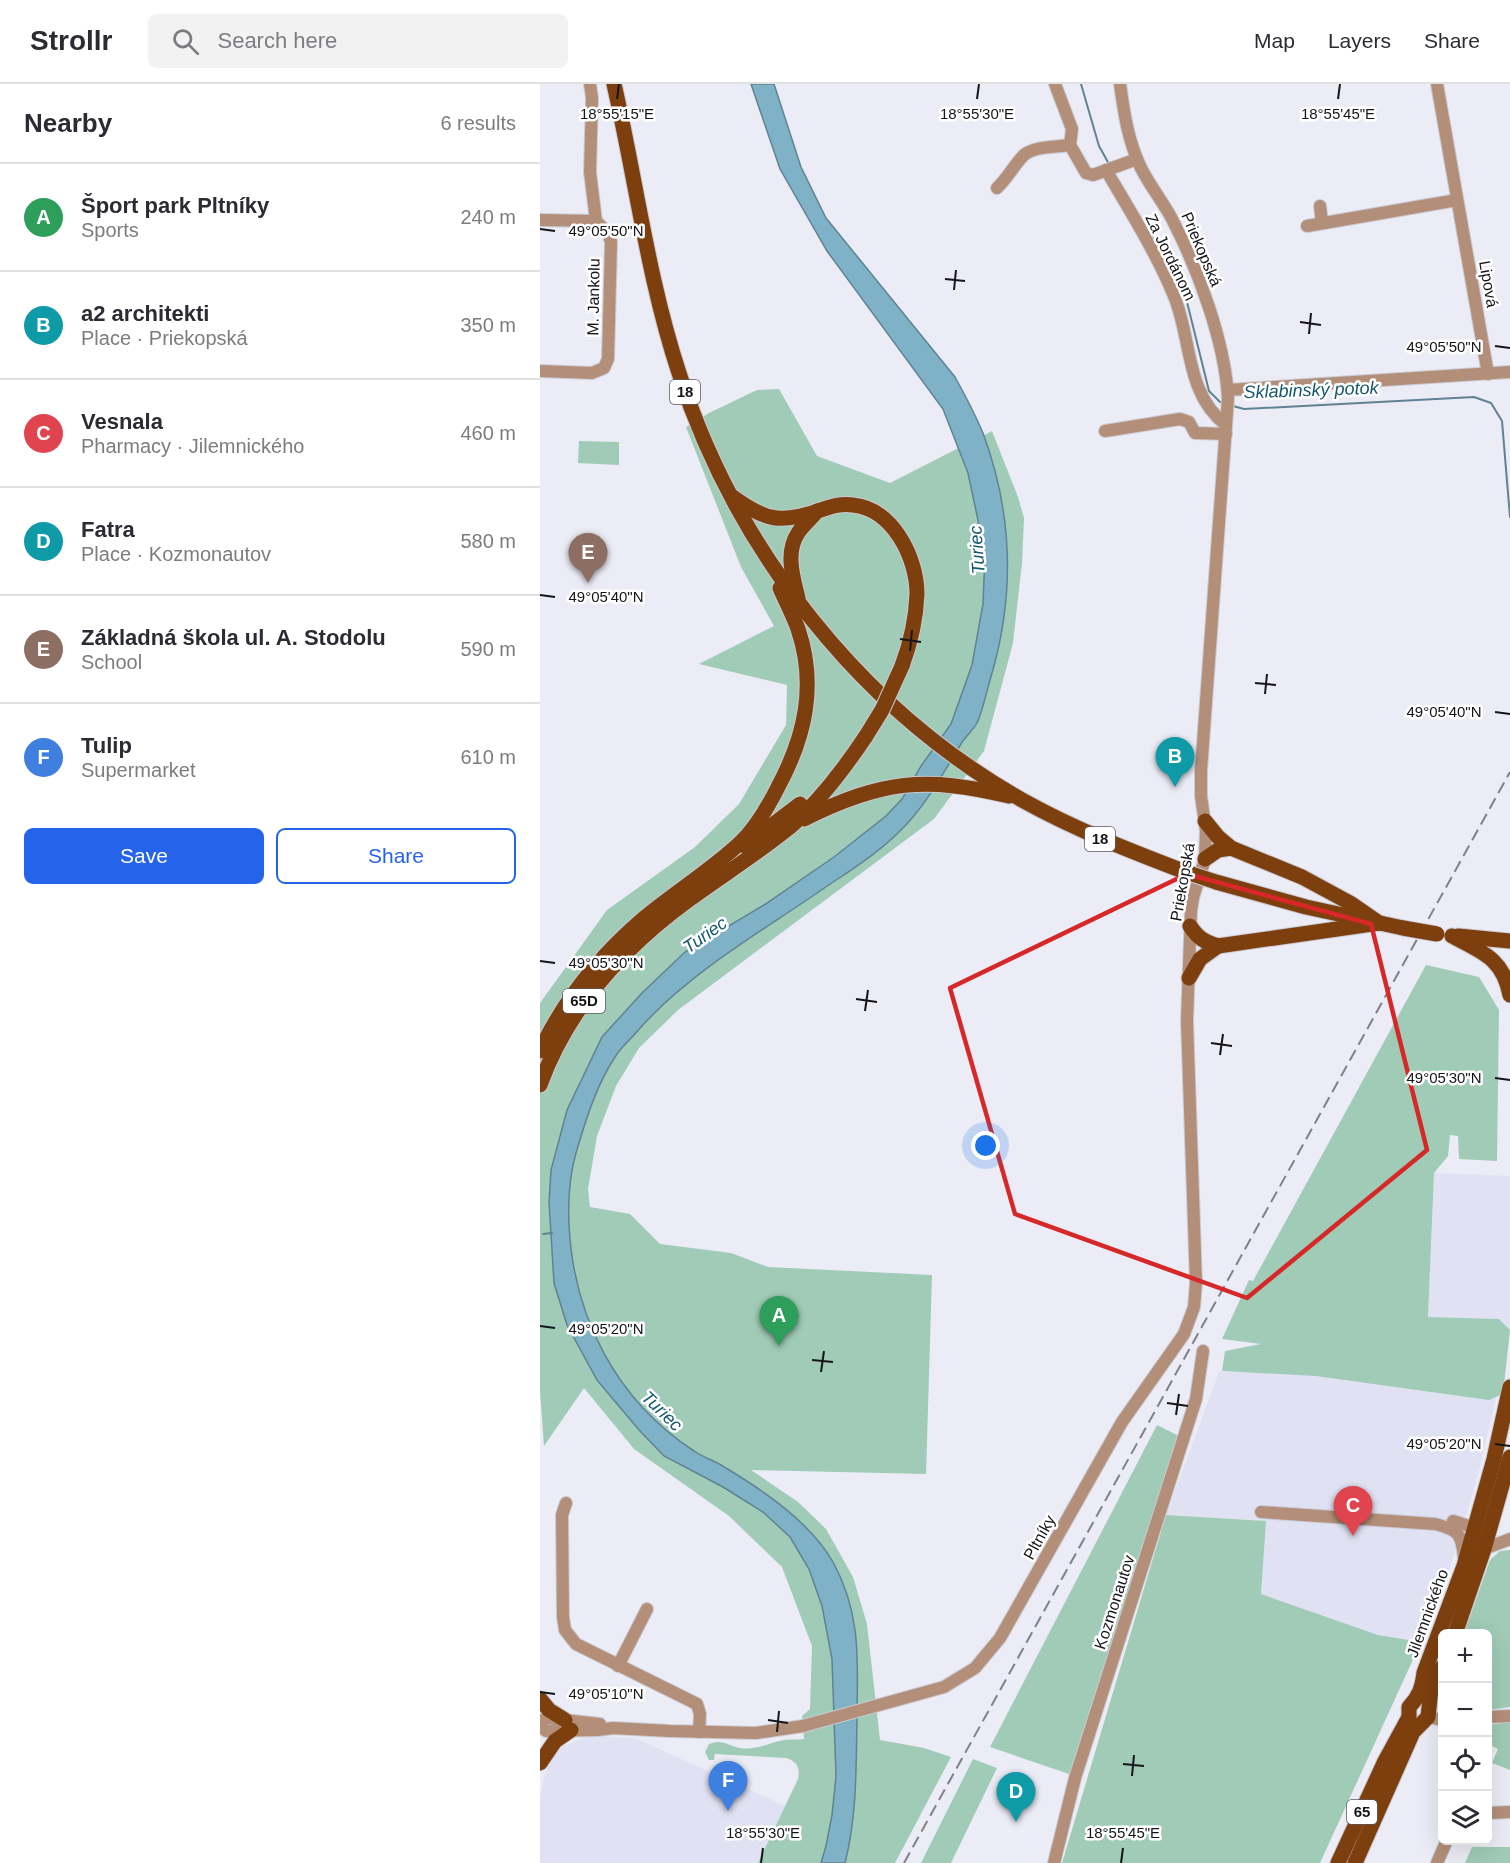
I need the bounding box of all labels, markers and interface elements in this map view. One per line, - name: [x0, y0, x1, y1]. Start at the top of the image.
- search box: [148, 14, 568, 68]
- text: Strollr: [30, 25, 112, 56]
- icon: search: [169, 25, 202, 58]
- text: Search here: [217, 28, 337, 53]
- text: Map: [1254, 29, 1295, 52]
- text: Layers: [1328, 29, 1391, 52]
- text: Share: [1424, 29, 1480, 52]
- text: 18°55'15"E: [580, 105, 654, 122]
- text: 18°55'30"E: [940, 105, 1014, 122]
- text: 18°55'45"E: [1301, 105, 1375, 122]
- text: Nearby: [24, 108, 112, 138]
- text: 6 results: [440, 112, 516, 134]
- text: Šport park Pltníky: [81, 193, 269, 218]
- text: A: [36, 206, 51, 228]
- text: 240 m: [460, 206, 516, 228]
- street label: Priekopská: [1178, 209, 1225, 289]
- street label: Za Jordánom: [1142, 211, 1199, 303]
- text: Sports: [81, 219, 139, 241]
- text: 49°05'50"N: [568, 222, 644, 239]
- street label: M. Jankolu: [584, 258, 603, 336]
- street label: Lipová: [1476, 259, 1501, 309]
- text: a2 architekti: [81, 301, 209, 326]
- text: B: [36, 314, 51, 336]
- text: 350 m: [460, 314, 516, 336]
- text: Place · Priekopská: [81, 327, 248, 349]
- text: 49°05'50"N: [1406, 338, 1482, 355]
- water label: Sklabinský potok: [1243, 378, 1380, 402]
- road number: 18: [670, 380, 700, 404]
- text: Vesnala: [81, 409, 163, 434]
- text: C: [36, 422, 51, 444]
- text: 460 m: [460, 422, 516, 444]
- text: Pharmacy · Jilemnického: [81, 435, 304, 457]
- text: Fatra: [81, 517, 135, 542]
- water label: Turiec: [965, 525, 989, 575]
- text: D: [36, 530, 51, 552]
- text: 580 m: [460, 530, 516, 552]
- pin: E: [568, 534, 608, 583]
- text: Place · Kozmonautov: [81, 543, 271, 565]
- text: 49°05'40"N: [568, 588, 644, 605]
- text: Základná škola ul. A. Stodolu: [81, 625, 386, 650]
- text: E: [37, 638, 50, 660]
- text: 590 m: [460, 638, 516, 660]
- text: School: [81, 651, 142, 673]
- text: 49°05'40"N: [1406, 703, 1482, 720]
- text: Tulip: [81, 733, 132, 758]
- pin: B: [1156, 738, 1194, 787]
- text: F: [37, 746, 50, 768]
- text: 610 m: [460, 746, 516, 768]
- text: Supermarket: [81, 759, 196, 781]
- road number: 18: [1085, 827, 1115, 851]
- button: Save: [24, 828, 264, 884]
- button: Share: [276, 828, 516, 884]
- street label: Priekopská: [1167, 842, 1198, 923]
- water label: Turiec: [679, 913, 731, 957]
- text: 49°05'30"N: [568, 954, 644, 971]
- road number: 65D: [563, 989, 605, 1013]
- text: 49°05'30"N: [1406, 1069, 1482, 1086]
- your location: [971, 1131, 1000, 1160]
- pin: A: [760, 1296, 798, 1346]
- text: 49°05'20"N: [568, 1320, 644, 1337]
- water label: Turiec: [638, 1387, 686, 1435]
- text: 49°05'20"N: [1406, 1435, 1482, 1452]
- pin: C: [1334, 1486, 1372, 1536]
- street label: Pltníky: [1020, 1512, 1059, 1562]
- street label: Kozmonautov: [1091, 1553, 1138, 1651]
- street label: Jilemnického: [1404, 1567, 1451, 1660]
- map controls: [1438, 1629, 1492, 1845]
- button: +: [1438, 1629, 1492, 1683]
- button: −: [1438, 1683, 1492, 1737]
- text: 49°05'10"N: [568, 1685, 644, 1702]
- button: locate: [1438, 1737, 1492, 1791]
- pin: F: [708, 1762, 747, 1811]
- pin: D: [996, 1772, 1036, 1822]
- button: layers: [1438, 1791, 1492, 1845]
- road number: 65: [1347, 1800, 1377, 1824]
- text: 18°55'30"E: [726, 1824, 800, 1841]
- text: 18°55'45"E: [1086, 1824, 1160, 1841]

